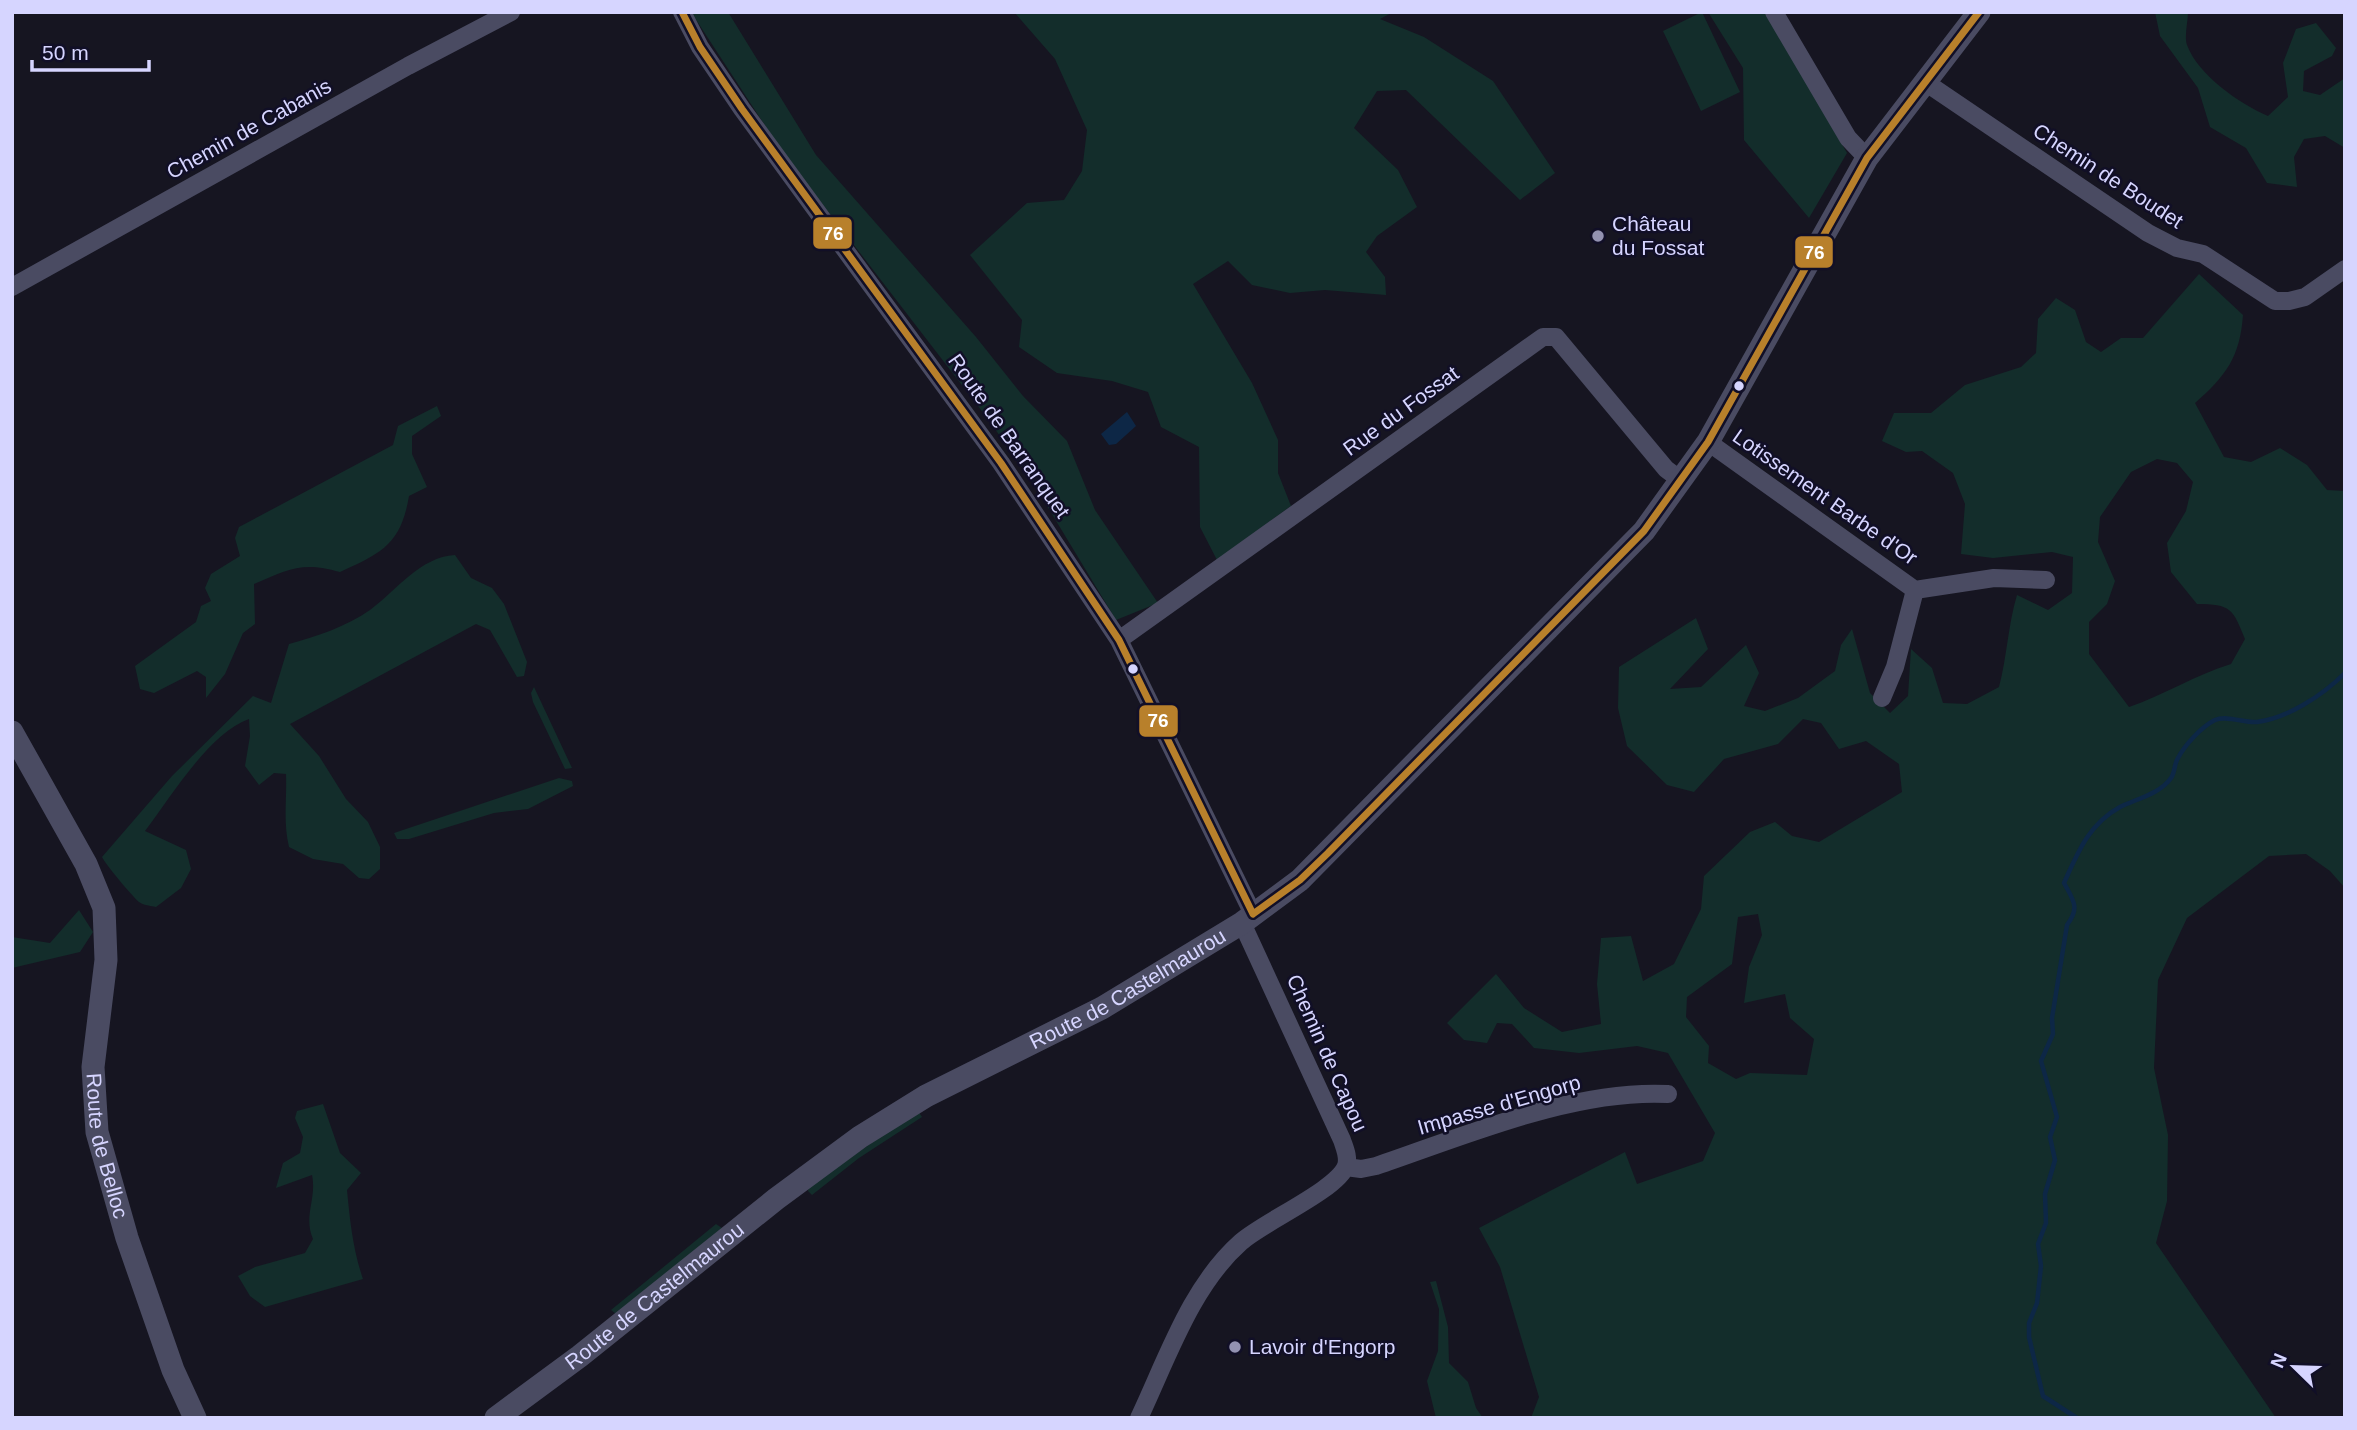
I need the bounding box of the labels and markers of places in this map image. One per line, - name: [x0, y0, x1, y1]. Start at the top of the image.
- place label: Château du Fossat: [1612, 212, 1704, 259]
- marker: Château du Fossat: [1590, 228, 1606, 244]
- unlabelled marker: [1732, 379, 1746, 393]
- unlabelled marker: [1126, 662, 1140, 676]
- place label: Lavoir d'Engorp: [1249, 1335, 1395, 1358]
- marker: Lavoir d'Engorp: [1227, 1339, 1243, 1355]

